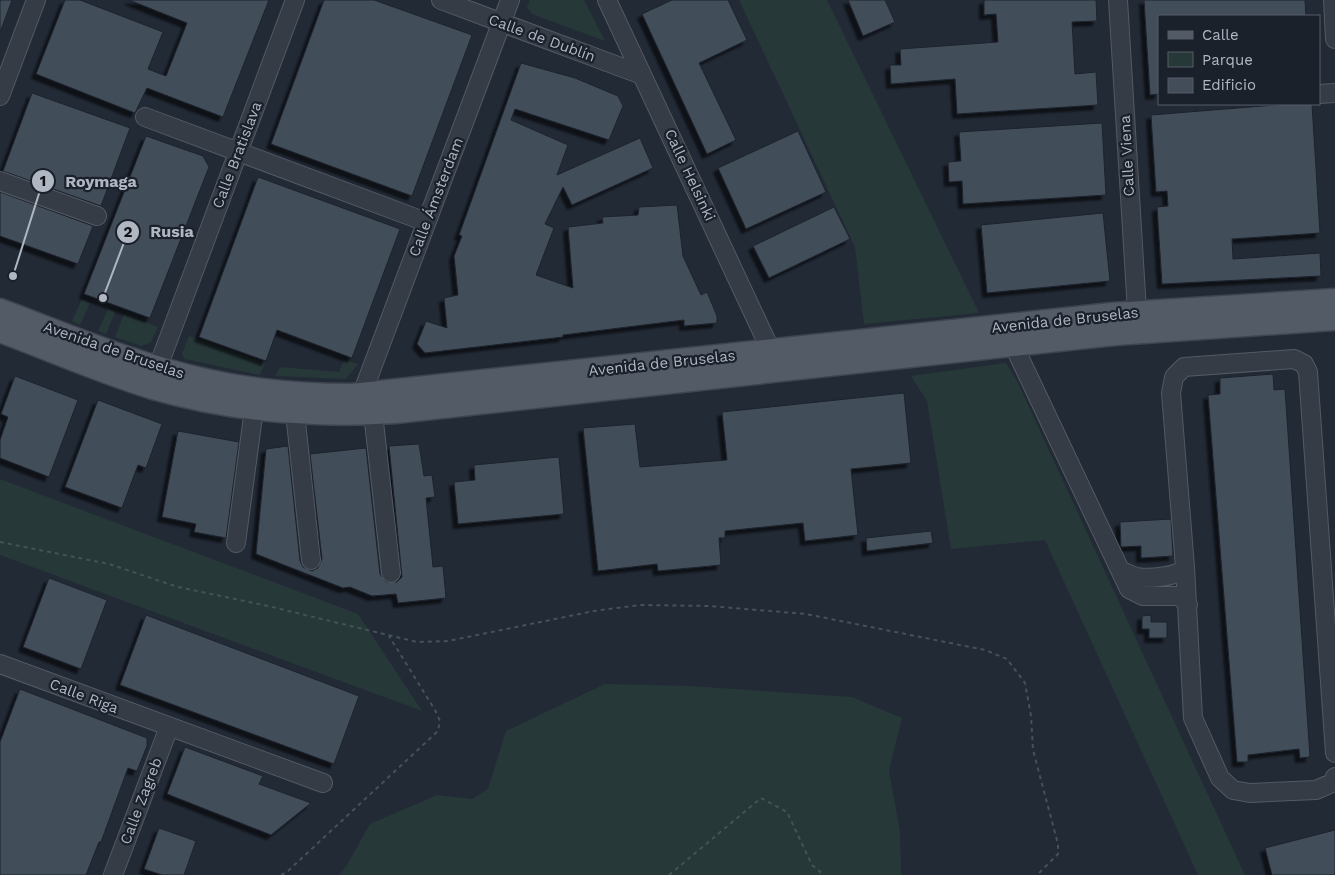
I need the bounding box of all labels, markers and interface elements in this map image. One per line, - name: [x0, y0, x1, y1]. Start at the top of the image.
- street label: Calle de Dublín: [486, 10, 598, 66]
- legend: [1158, 15, 1320, 105]
- text: Calle: [1202, 26, 1239, 44]
- text: Parque: [1202, 51, 1253, 69]
- text: Edificio: [1202, 76, 1256, 94]
- street label: Calle Bratislava: [208, 99, 266, 211]
- street label: Calle Viena: [1116, 114, 1138, 197]
- street label: Calle Helsinki: [661, 126, 719, 224]
- street label: Calle Ámsterdam: [405, 135, 467, 259]
- callout: Roymaga: [30, 166, 147, 197]
- text: 1: [40, 172, 46, 190]
- text: Roymaga: [65, 172, 138, 191]
- callout: Rusia: [115, 216, 203, 247]
- text: Rusia: [150, 222, 194, 241]
- text: 2: [124, 223, 133, 241]
- street label: Avenida de Bruselas: [991, 303, 1139, 337]
- street label: Avenida de Bruselas: [41, 317, 187, 383]
- street label: Avenida de Bruselas: [588, 346, 736, 380]
- street label: Calle Riga: [47, 675, 121, 718]
- street label: Calle Zagreb: [116, 755, 166, 847]

